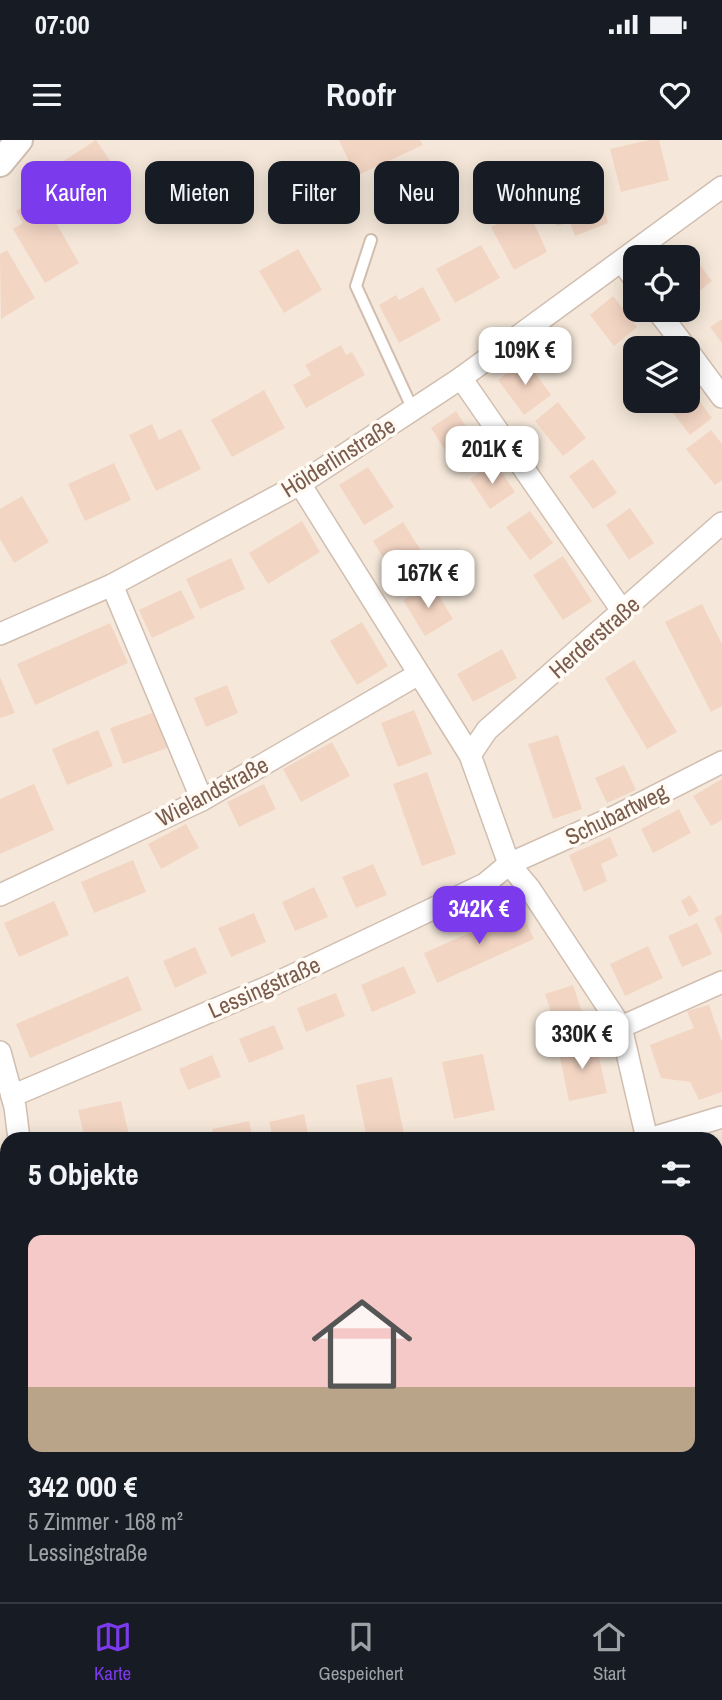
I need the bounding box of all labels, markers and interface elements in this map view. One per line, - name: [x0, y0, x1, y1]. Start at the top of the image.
- text: 07:00: [35, 7, 90, 42]
- text: Roofr: [326, 73, 396, 116]
- icon: menu: [28, 76, 66, 114]
- icon: heart: [656, 76, 694, 114]
- chip: Kaufen: [21, 161, 131, 224]
- chip: Mieten: [145, 161, 254, 224]
- chip: Filter: [268, 161, 360, 224]
- chip: Neu: [374, 161, 459, 224]
- chip: Wohnung: [473, 161, 604, 224]
- map controls: [623, 245, 700, 413]
- button: locate: [623, 245, 700, 322]
- pin: 109K €: [468, 328, 582, 387]
- text: 109K €: [495, 334, 555, 365]
- button: layers: [623, 336, 700, 413]
- street label: Hölderlinstraße: [275, 410, 401, 504]
- pin: 201K €: [435, 426, 549, 486]
- text: 201K €: [462, 433, 522, 464]
- pin: 167K €: [371, 550, 485, 610]
- text: 167K €: [398, 557, 458, 588]
- street label: Herderstraße: [542, 589, 646, 685]
- street label: Wielandstraße: [151, 749, 273, 833]
- street label: Schubartweg: [560, 776, 673, 852]
- pin: 342K €: [422, 886, 536, 946]
- text: 342K €: [449, 893, 509, 924]
- street label: Lessingstraße: [203, 949, 325, 1025]
- pin: 330K €: [525, 1012, 639, 1071]
- text: 330K €: [552, 1018, 612, 1049]
- text: 5 Objekte: [28, 1154, 139, 1194]
- icon: filters: [657, 1155, 695, 1193]
- icon: home: [299, 1281, 425, 1407]
- text: 342 000 €: [28, 1466, 137, 1506]
- text: 5 Zimmer · 168 m²: [28, 1506, 183, 1537]
- text: Lessingstraße: [28, 1537, 148, 1568]
- tab: Karte: [94, 1618, 132, 1686]
- tab: Gespeichert: [319, 1618, 403, 1686]
- tab: Start: [590, 1618, 628, 1686]

